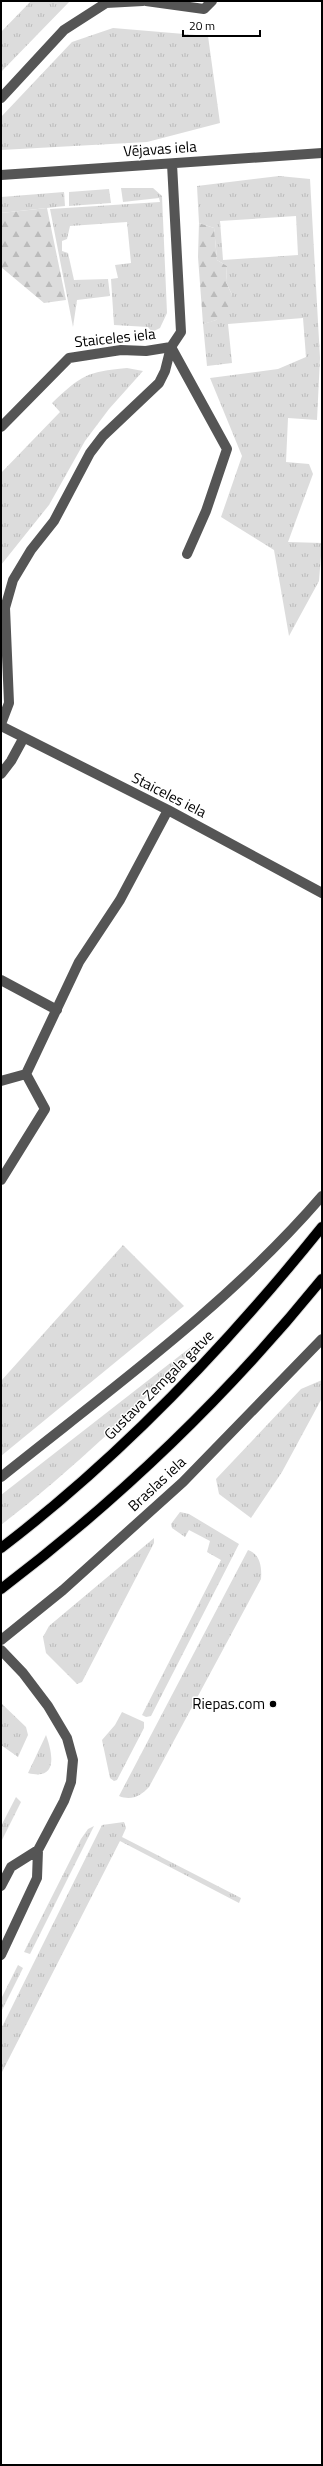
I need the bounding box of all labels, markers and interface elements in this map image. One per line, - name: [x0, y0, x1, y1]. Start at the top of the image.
- scale bar: [183, 12, 260, 38]
- text: 20 m: [189, 16, 215, 35]
- street label: Vējavas iela: [123, 134, 198, 163]
- street label: Staiceles iela: [73, 322, 157, 353]
- street label: Staiceles iela: [128, 766, 211, 823]
- street label: Gustava Zemgala gatve: [98, 1324, 219, 1445]
- street label: Braslas iela: [122, 1450, 191, 1517]
- place label: Riepas.com: [192, 1692, 265, 1715]
- marker: Riepas.com: [268, 1699, 278, 1709]

